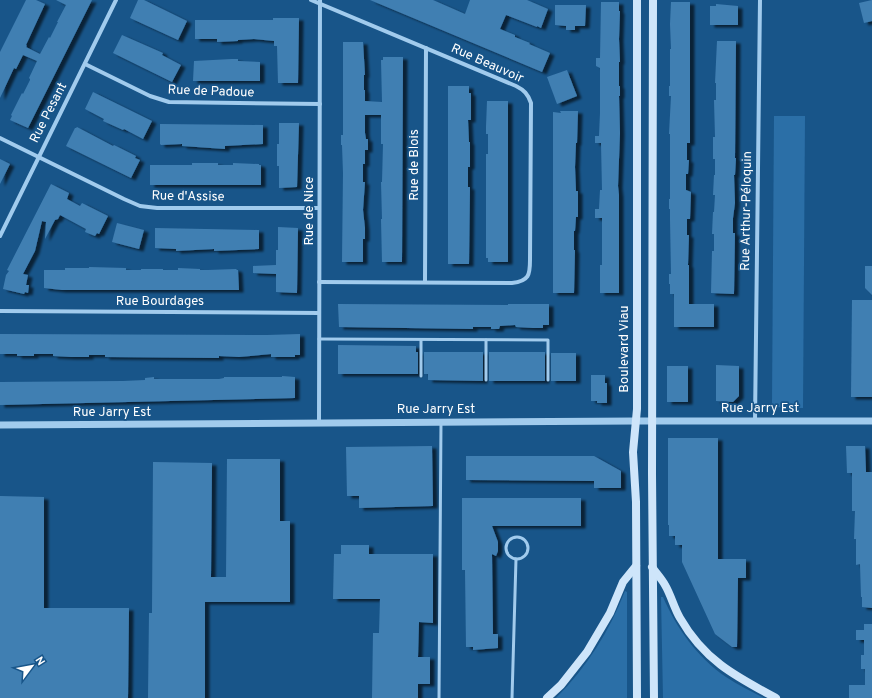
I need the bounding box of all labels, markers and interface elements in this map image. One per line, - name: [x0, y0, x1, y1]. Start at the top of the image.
- street label: Rue Beauvoir: [448, 41, 526, 87]
- street label: Rue Pesant: [27, 80, 71, 146]
- street label: Rue de Padoue: [167, 82, 255, 102]
- street label: Rue de Blois: [407, 129, 423, 201]
- street label: Rue Arthur-Péloquin: [738, 151, 756, 271]
- street label: Rue de Nice: [302, 176, 318, 246]
- street label: Rue d'Assise: [151, 188, 225, 206]
- street label: Rue Bourdages: [116, 294, 204, 310]
- street label: Boulevard Viau: [617, 305, 633, 393]
- street label: Rue Jarry Est: [721, 401, 799, 417]
- street label: Rue Jarry Est: [397, 402, 475, 418]
- street label: Rue Jarry Est: [73, 405, 151, 421]
- north arrow: [12, 646, 52, 686]
- text: N: [32, 654, 48, 668]

